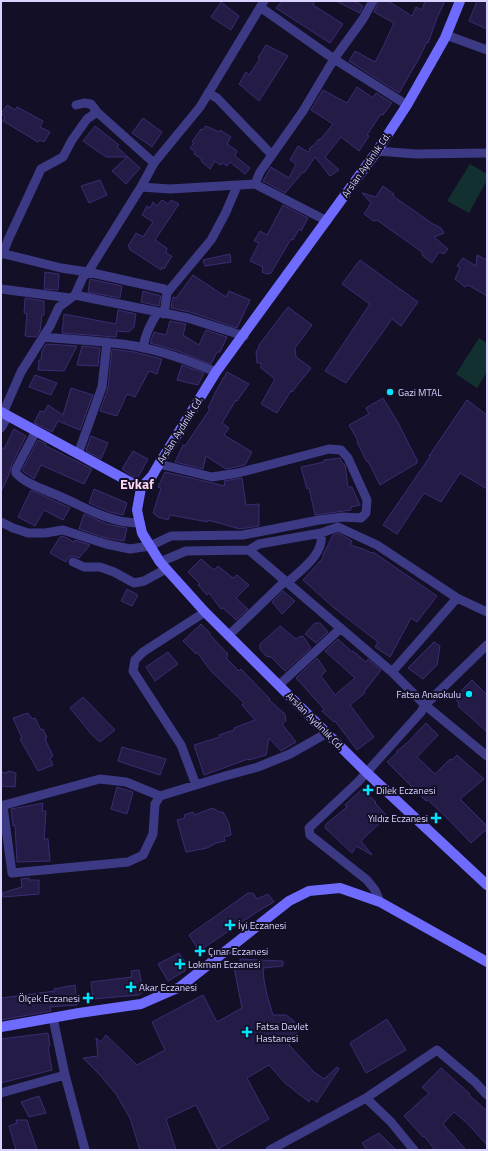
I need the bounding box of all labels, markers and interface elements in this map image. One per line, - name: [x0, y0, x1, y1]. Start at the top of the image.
- street label: Arslan Aydınlık Cd.: [338, 129, 394, 201]
- place label: Gazi MTAL: [398, 385, 442, 400]
- marker: Gazi MTAL: [385, 387, 395, 397]
- street label: Arslan Aydınlık Cd.: [153, 394, 207, 466]
- district label: Evkaf: [120, 473, 154, 494]
- place label: Fatsa Anaokulu: [396, 687, 461, 702]
- street label: Arslan Aydınlık Cd.: [283, 689, 347, 753]
- marker: Fatsa Anaokulu: [464, 689, 474, 699]
- place label: Dilek Eczanesi: [376, 783, 436, 798]
- marker: Dilek Eczanesi: [363, 785, 373, 795]
- place label: Yıldız Eczanesi: [368, 811, 428, 826]
- marker: Yıldız Eczanesi: [431, 813, 441, 823]
- place label: İyi Eczanesi: [238, 918, 286, 933]
- marker: İyi Eczanesi: [225, 920, 235, 930]
- place label: Çınar Eczanesi: [208, 944, 268, 959]
- marker: Çınar Eczanesi: [195, 946, 205, 956]
- place label: Lokman Eczanesi: [188, 957, 260, 972]
- marker: Lokman Eczanesi: [175, 959, 185, 969]
- place label: Akar Eczanesi: [139, 980, 197, 995]
- marker: Akar Eczanesi: [126, 982, 136, 992]
- place label: Ölçek Eczanesi: [18, 991, 80, 1006]
- marker: Ölçek Eczanesi: [83, 993, 93, 1003]
- place label: Fatsa Devlet Hastanesi: [256, 1019, 309, 1046]
- marker: Fatsa Devlet Hastanesi: [241, 1026, 253, 1038]

